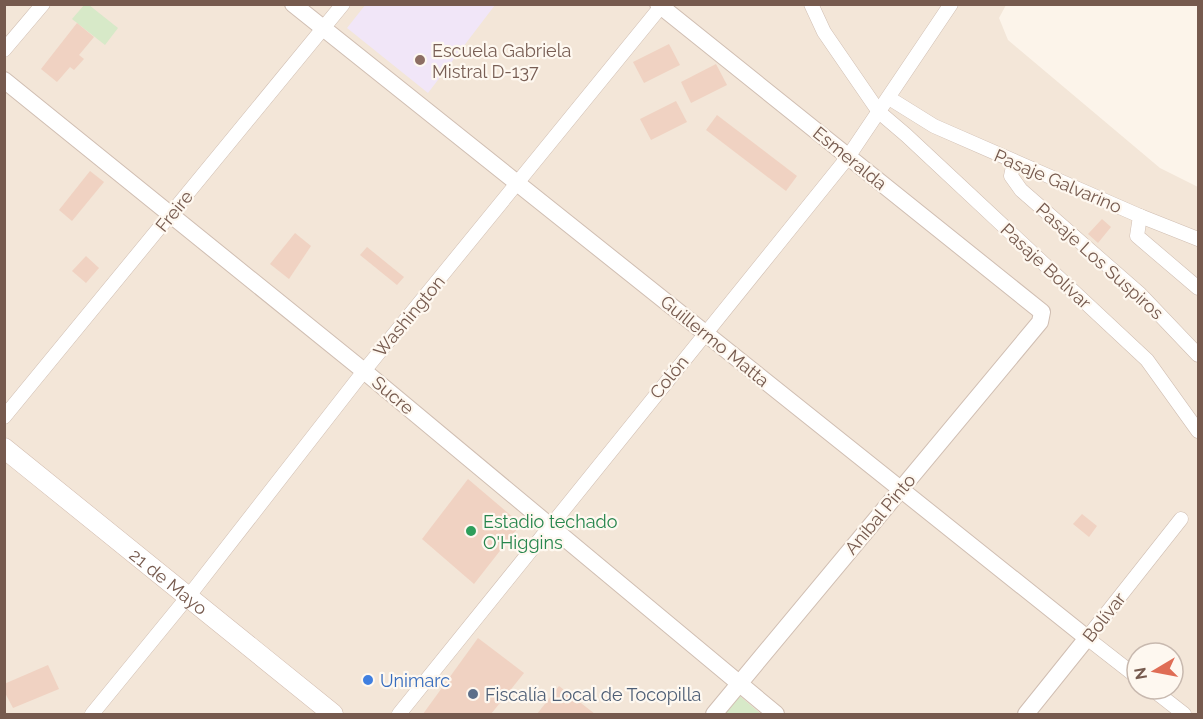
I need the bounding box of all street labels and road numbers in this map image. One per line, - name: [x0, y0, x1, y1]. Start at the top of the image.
- street label: Esmeralda: [809, 122, 891, 194]
- street label: Pasaje Galvarino: [991, 145, 1125, 217]
- street label: Freire: [151, 186, 197, 236]
- street label: Pasaje Los Suspiros: [1032, 198, 1168, 324]
- street label: Pasaje Bolívar: [997, 219, 1096, 314]
- street label: Washington: [369, 271, 449, 361]
- street label: Guillermo Matta: [657, 291, 773, 391]
- street label: Colón: [645, 351, 693, 403]
- street label: Sucre: [368, 371, 419, 419]
- street label: Aníbal Pinto: [840, 469, 920, 559]
- street label: 21 de Mayo: [126, 544, 212, 619]
- street label: Bolívar: [1078, 588, 1130, 646]

